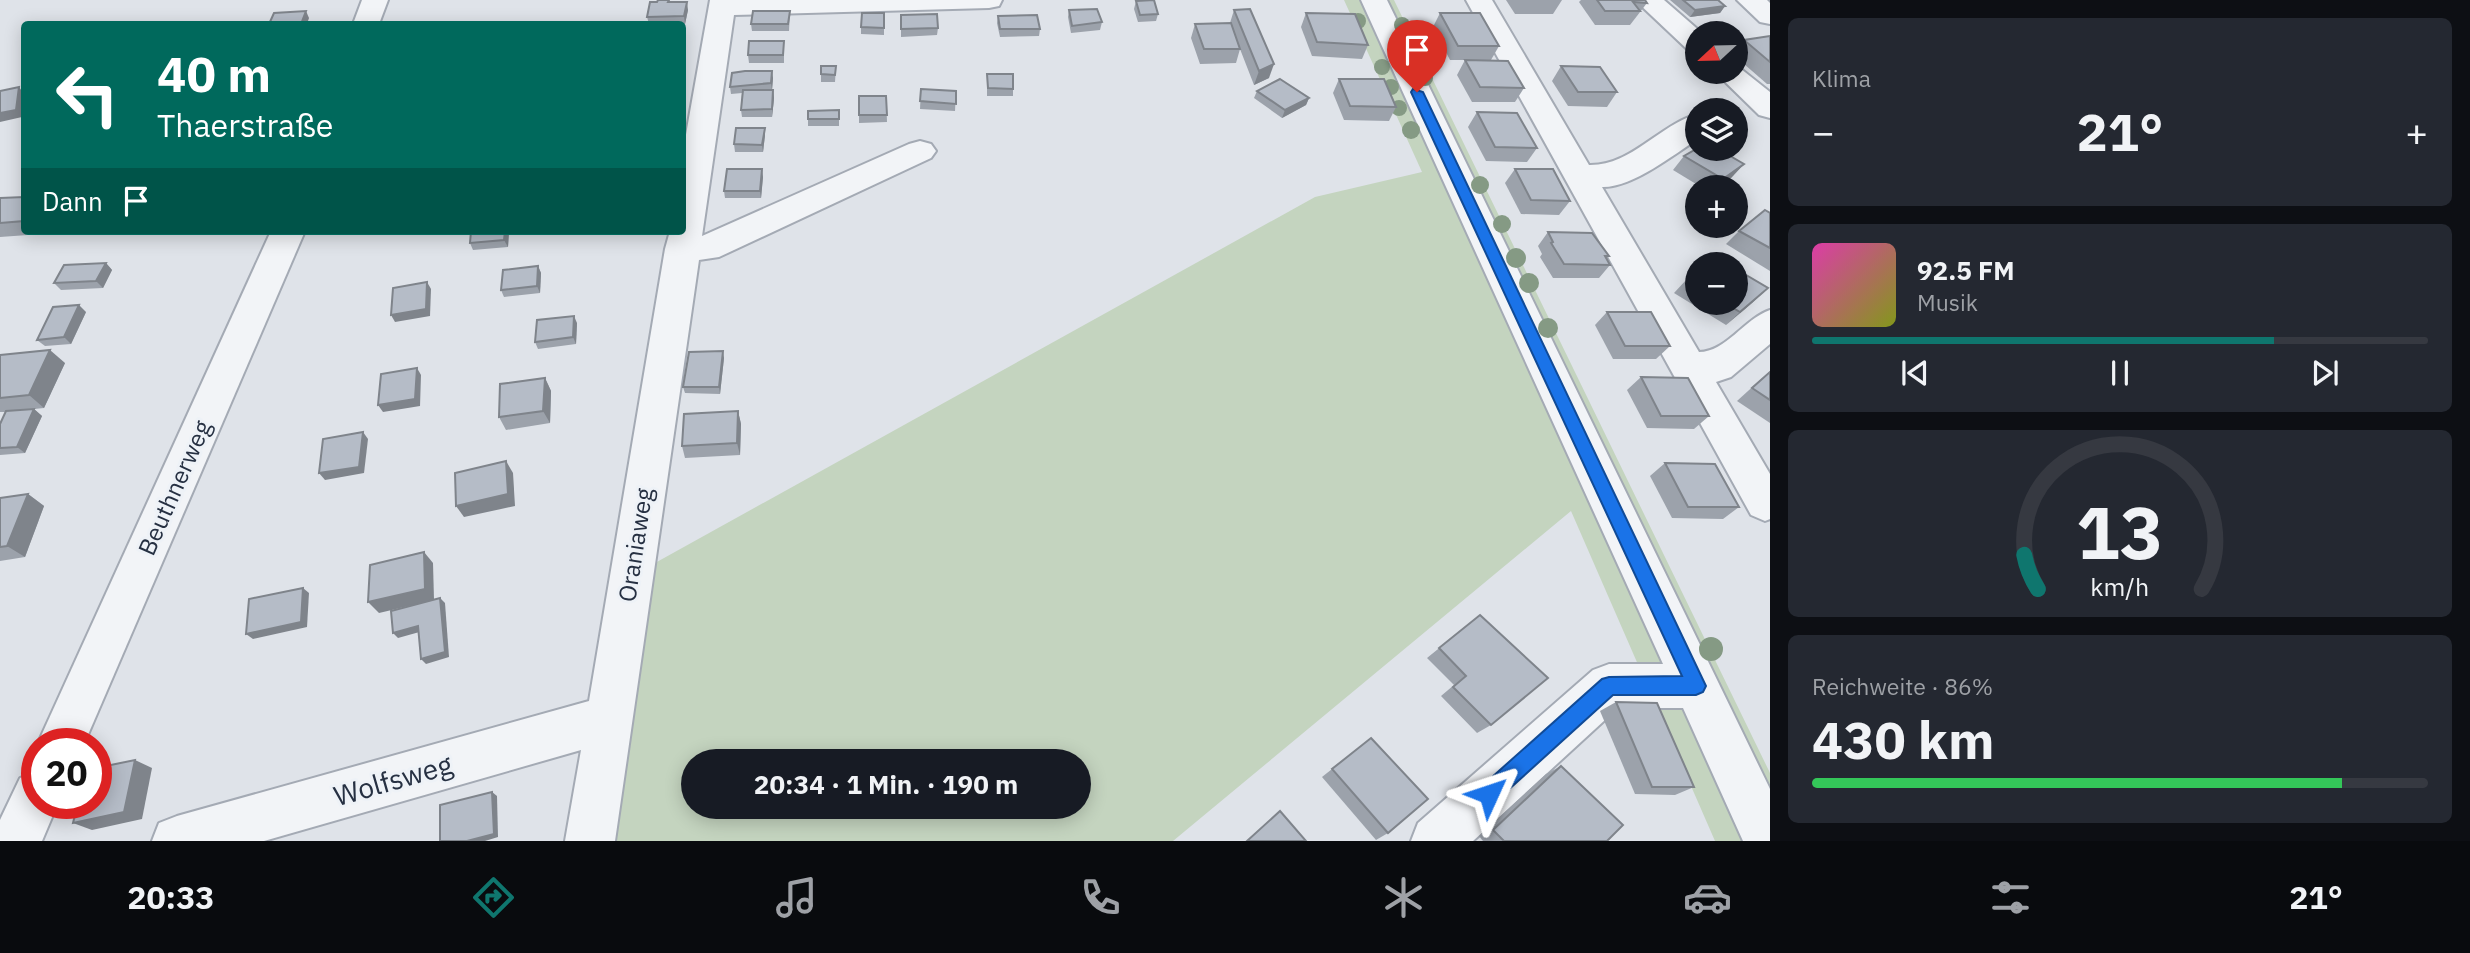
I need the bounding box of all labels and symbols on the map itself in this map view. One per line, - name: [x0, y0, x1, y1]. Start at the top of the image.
- pin: [1387, 20, 1447, 92]
- north arrow: [1685, 21, 1748, 84]
- street label: Beuthnerweg: [130, 415, 218, 560]
- street label: Oraniaweg: [610, 485, 660, 604]
- speed limit sign: 20: [21, 728, 112, 819]
- street label: Wolfsweg: [329, 745, 457, 814]
- position arrow: [1452, 757, 1526, 831]

